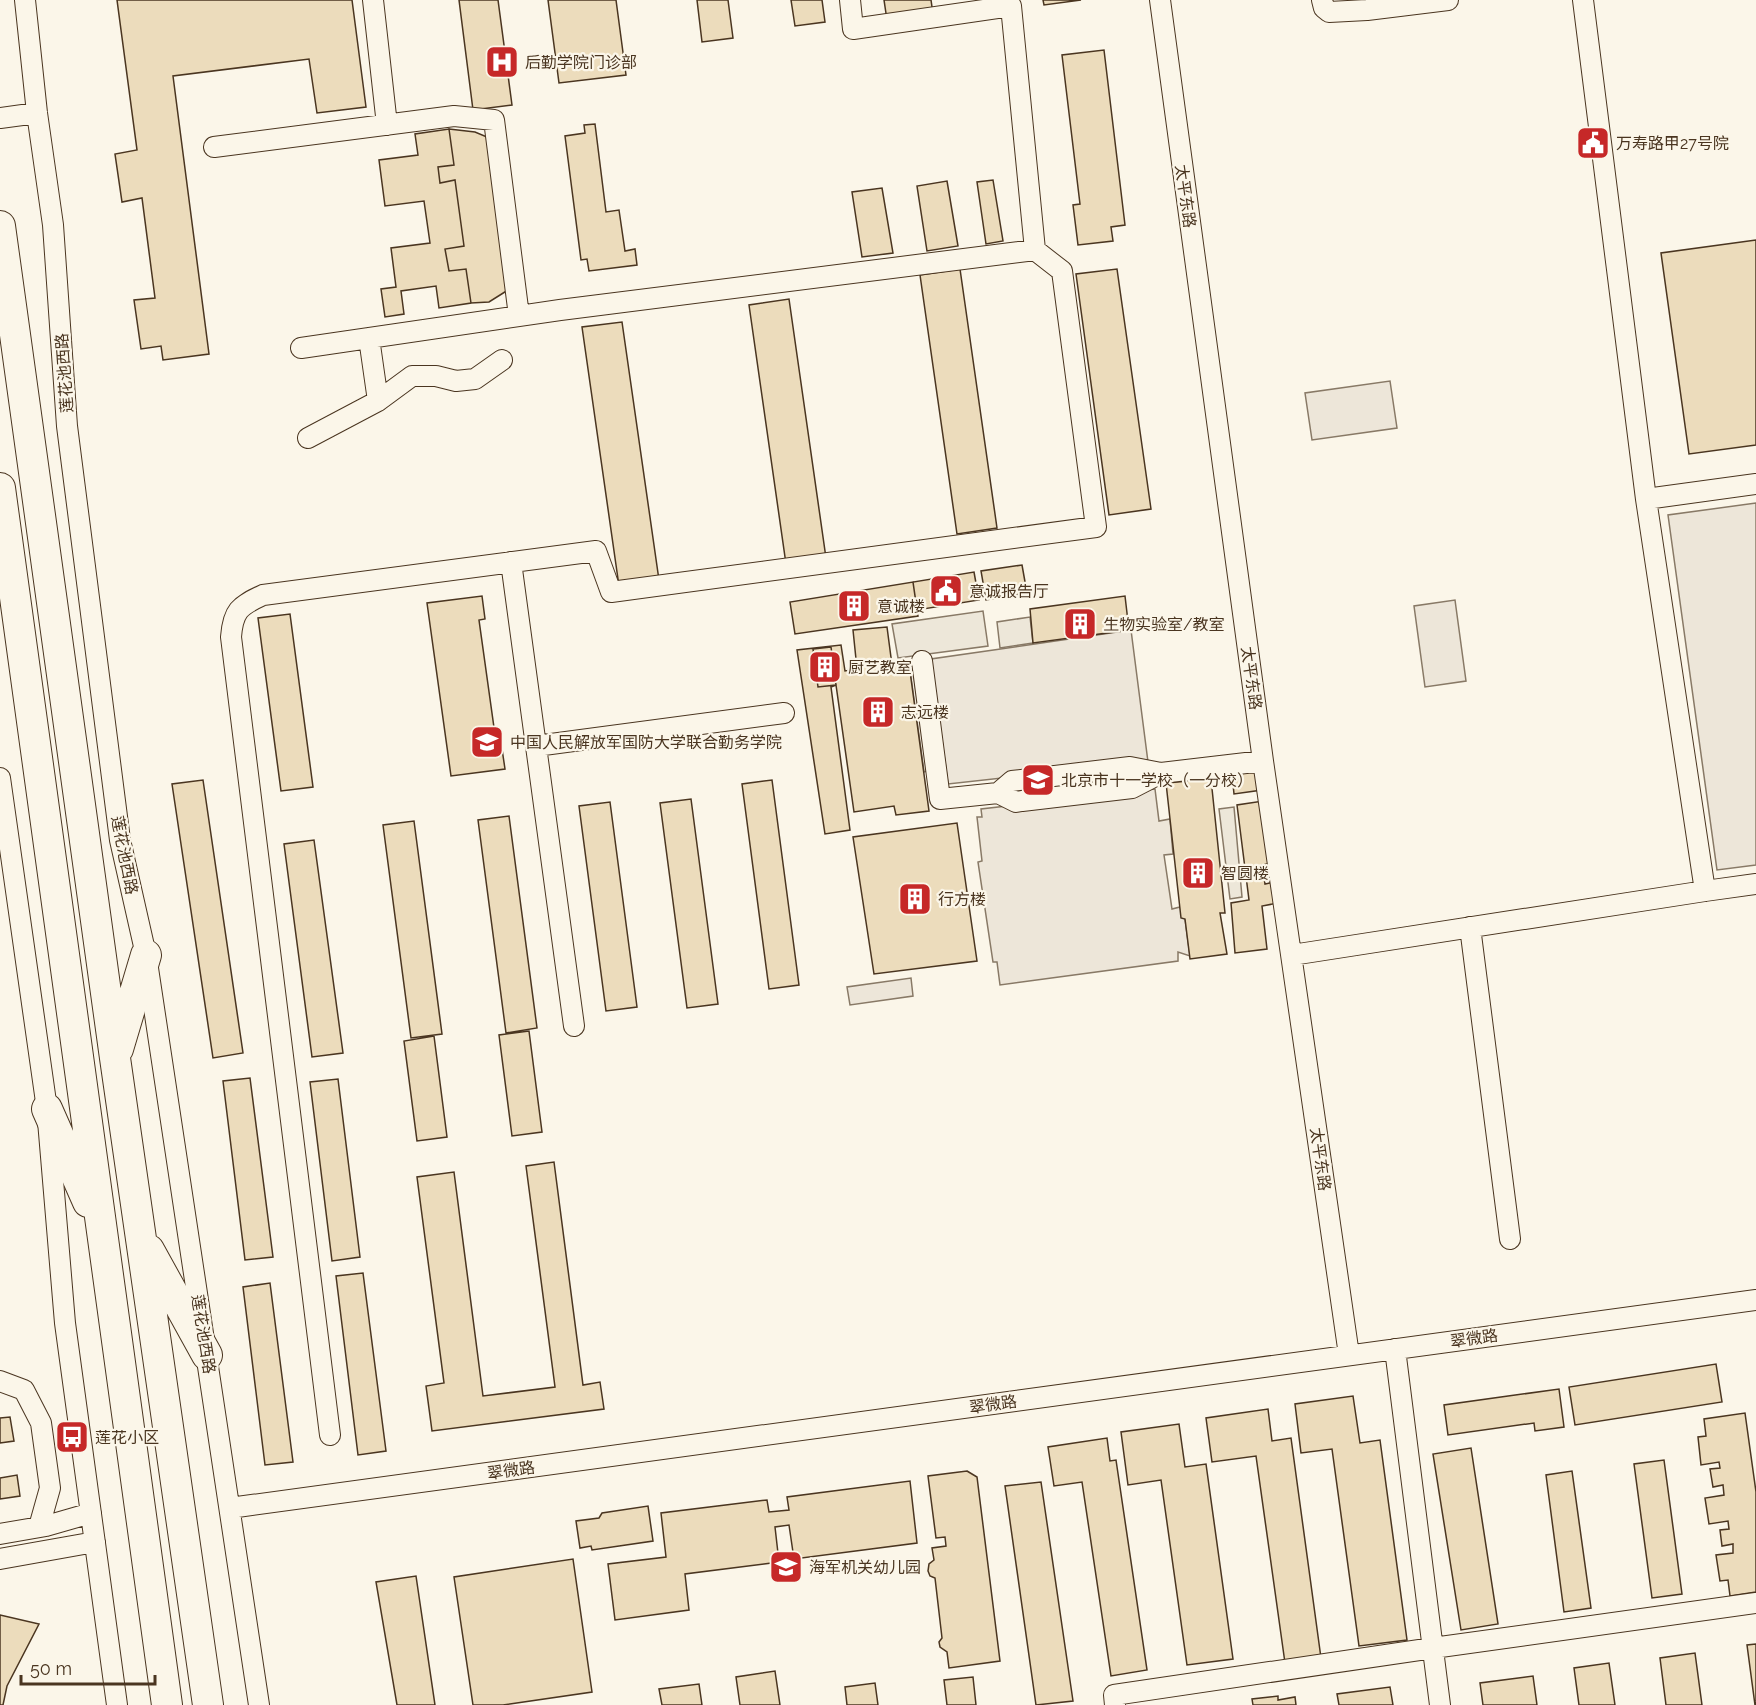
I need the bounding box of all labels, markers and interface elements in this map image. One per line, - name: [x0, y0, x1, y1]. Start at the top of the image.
- hospital icon: 后勤学院门诊部: [484, 44, 520, 80]
- place label: 后勤学院门诊部: [525, 53, 637, 72]
- public building icon: 万寿路甲27号院: [1575, 125, 1611, 161]
- place label: 万寿路甲27号院: [1616, 134, 1729, 153]
- street label: 太平东路: [1172, 163, 1199, 229]
- street label: 莲花池西路: [52, 332, 77, 414]
- public building icon: 意诚报告厅: [928, 573, 964, 609]
- place label: 意诚报告厅: [969, 582, 1049, 601]
- building icon: 意诚楼: [836, 588, 872, 624]
- place label: 意诚楼: [877, 597, 925, 616]
- building icon: 生物实验室/教室: [1062, 606, 1098, 642]
- place label: 生物实验室/教室: [1103, 615, 1225, 634]
- street label: 太平东路: [1238, 645, 1265, 711]
- building icon: 厨艺教室: [807, 649, 843, 685]
- place label: 厨艺教室: [848, 658, 912, 677]
- building icon: 志远楼: [860, 694, 896, 730]
- place label: 志远楼: [901, 703, 949, 722]
- school or university icon: 中国人民解放军国防大学联合勤务学院: [469, 724, 505, 760]
- place label: 中国人民解放军国防大学联合勤务学院: [510, 733, 782, 752]
- school or university icon: 北京市十一学校（一分校）: [1020, 762, 1056, 798]
- place label: 北京市十一学校（一分校）: [1061, 771, 1253, 790]
- street label: 莲花池西路: [108, 814, 141, 896]
- building icon: 智圆楼: [1180, 855, 1216, 891]
- place label: 智圆楼: [1221, 864, 1269, 883]
- building icon: 行方楼: [897, 881, 933, 917]
- place label: 行方楼: [938, 890, 986, 909]
- street label: 太平东路: [1307, 1126, 1334, 1192]
- street label: 莲花池西路: [188, 1293, 219, 1375]
- street label: 翠微路: [1449, 1326, 1499, 1351]
- street label: 翠微路: [968, 1392, 1018, 1417]
- bus stop icon: 莲花小区: [54, 1419, 90, 1455]
- place label: 莲花小区: [95, 1428, 159, 1447]
- street label: 翠微路: [486, 1458, 536, 1483]
- school or university icon: 海军机关幼儿园: [768, 1549, 804, 1585]
- place label: 海军机关幼儿园: [809, 1558, 921, 1577]
- scale bar: [21, 1648, 154, 1686]
- text: 50 m: [30, 1658, 72, 1679]

